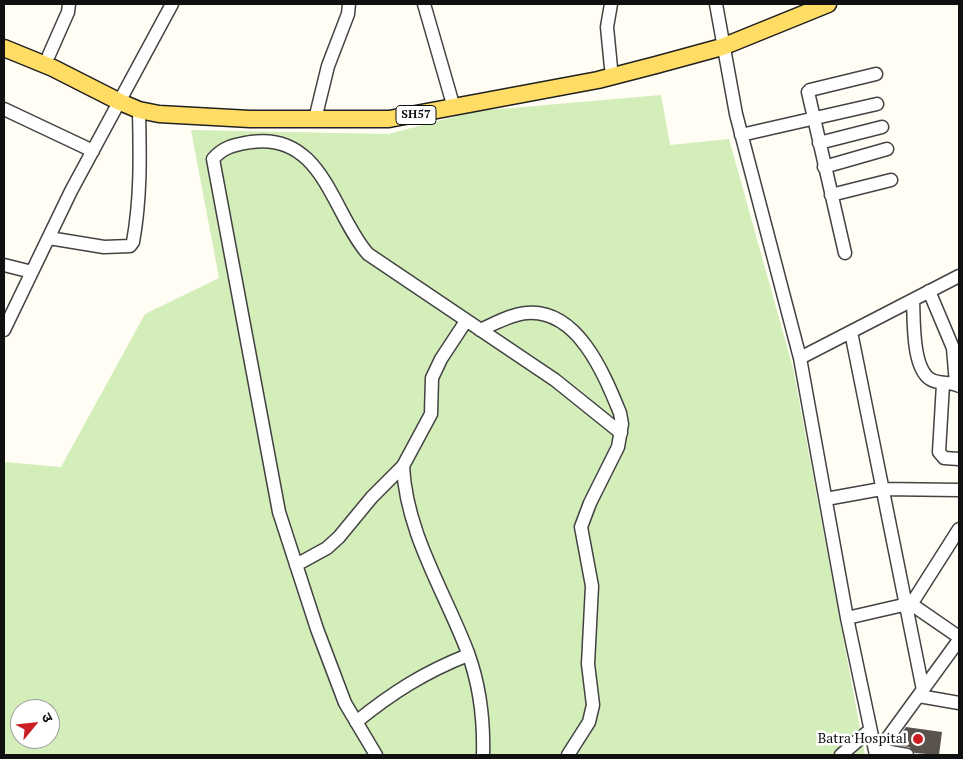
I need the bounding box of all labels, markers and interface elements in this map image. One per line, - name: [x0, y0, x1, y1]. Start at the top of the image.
- road number: SH57: [396, 106, 436, 124]
- north arrow: [10, 699, 60, 749]
- text: उ: [37, 709, 58, 725]
- place label: Batra Hospital: [818, 731, 907, 747]
- marker: Batra Hospital: [911, 732, 925, 746]

